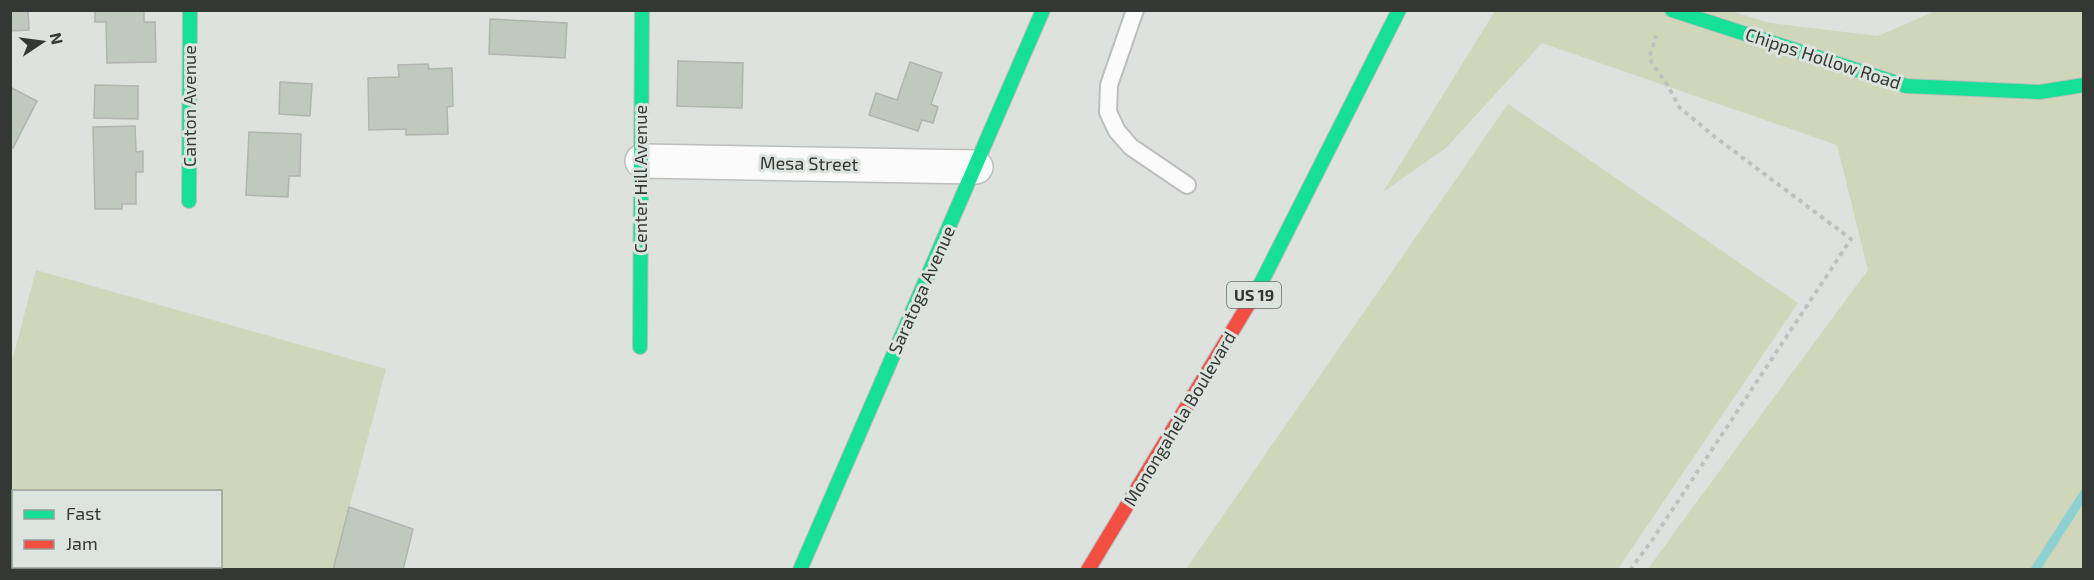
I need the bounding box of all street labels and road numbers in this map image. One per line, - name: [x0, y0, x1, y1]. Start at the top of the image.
- street label: Chipps Hollow Road: [1743, 23, 1904, 94]
- street label: Canton Avenue: [178, 45, 200, 167]
- street label: Center Hill Avenue: [629, 105, 651, 253]
- street label: Mesa Street: [760, 151, 859, 175]
- street label: Saratoga Avenue: [883, 222, 959, 357]
- road number: US 19: [1227, 282, 1281, 308]
- street label: Monongahela Boulevard: [1118, 327, 1240, 510]

